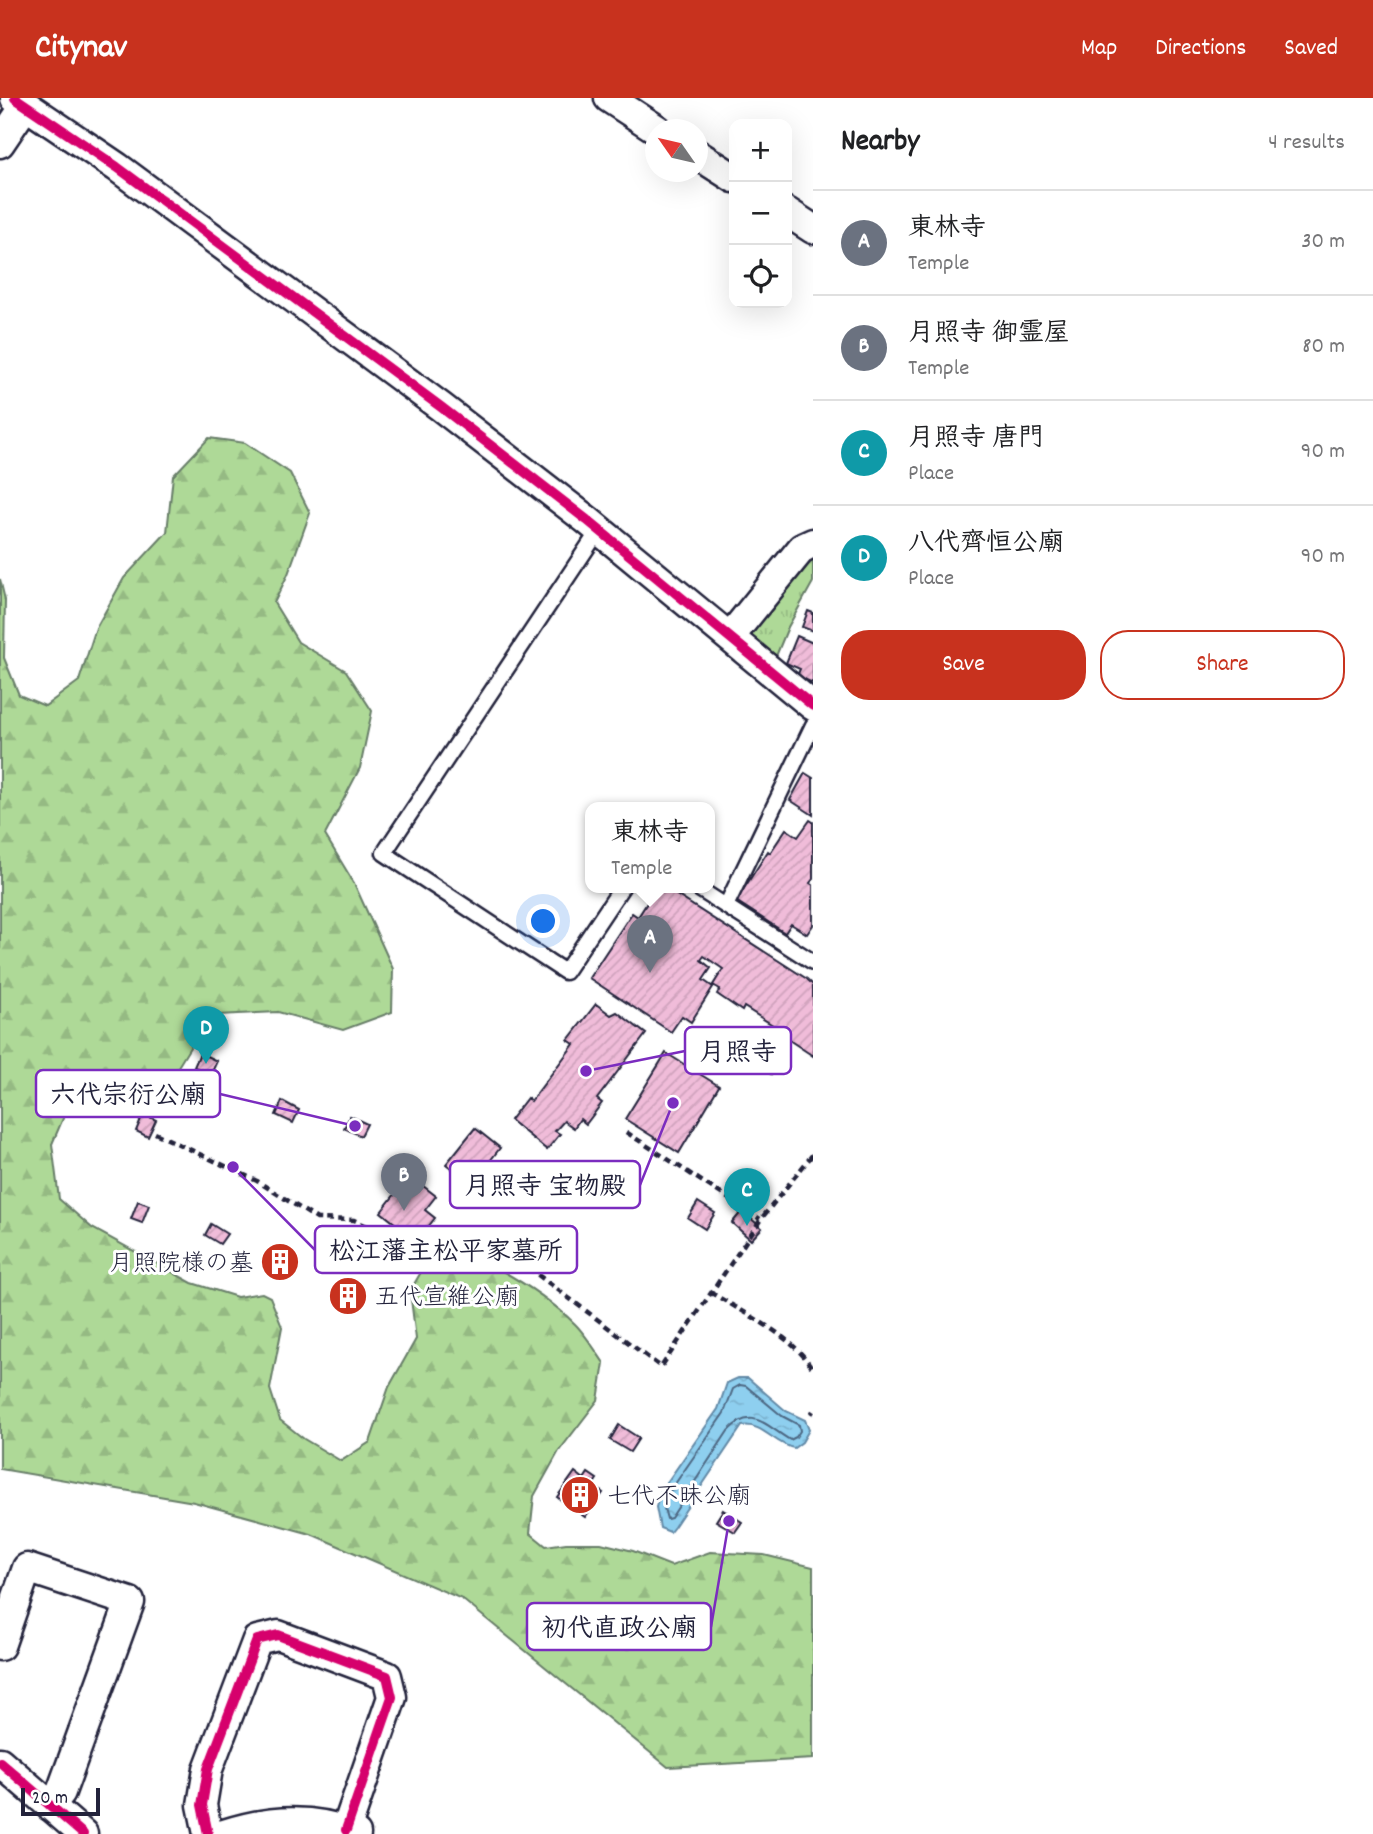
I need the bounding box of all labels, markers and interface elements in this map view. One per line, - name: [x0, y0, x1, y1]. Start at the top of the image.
- text: Citynav: [35, 26, 127, 73]
- text: Map: [1081, 32, 1117, 66]
- text: Directions: [1155, 32, 1246, 66]
- text: Saved: [1284, 32, 1338, 66]
- north arrow: [645, 119, 708, 182]
- map controls: [729, 119, 792, 308]
- button: +: [729, 119, 792, 182]
- text: Nearby: [841, 122, 919, 165]
- text: 4 results: [1268, 127, 1345, 160]
- button: −: [729, 182, 792, 245]
- text: 東林寺: [908, 211, 986, 248]
- text: A: [858, 226, 870, 259]
- text: 30 m: [1301, 226, 1345, 259]
- button: locate: [729, 245, 792, 308]
- text: Temple: [908, 248, 969, 281]
- text: 月照寺 御霊屋: [908, 316, 1070, 353]
- text: B: [859, 331, 869, 364]
- text: 80 m: [1302, 331, 1345, 364]
- text: Temple: [908, 353, 969, 386]
- text: 月照寺 唐門: [908, 421, 1044, 458]
- text: C: [858, 436, 870, 469]
- text: 90 m: [1301, 436, 1345, 469]
- text: Place: [908, 458, 954, 491]
- text: 八代齊恒公廟: [908, 526, 1064, 563]
- text: D: [858, 541, 870, 574]
- text: 90 m: [1301, 541, 1345, 574]
- text: Place: [908, 563, 954, 596]
- button: Save: [841, 630, 1086, 700]
- button: Share: [1100, 630, 1345, 700]
- popup: [585, 802, 715, 893]
- text: 東林寺: [611, 816, 689, 853]
- text: Temple: [611, 853, 672, 886]
- your location: [526, 904, 560, 938]
- pin: A: [627, 915, 673, 973]
- pin: D: [183, 1006, 229, 1064]
- callout: 月照寺: [685, 1027, 791, 1074]
- text: 月照寺: [699, 1036, 777, 1073]
- callout: 六代宗衍公廟: [36, 1070, 220, 1117]
- text: 六代宗衍公廟: [50, 1079, 206, 1116]
- pin: B: [381, 1153, 427, 1211]
- callout: 月照寺 宝物殿: [450, 1161, 640, 1208]
- pin: C: [724, 1168, 770, 1226]
- text: 月照寺 宝物殿: [464, 1170, 626, 1207]
- callout: 松江藩主松平家墓所: [315, 1226, 577, 1273]
- text: 松江藩主松平家墓所: [329, 1235, 563, 1272]
- building icon: 月照院様の墓: [259, 1241, 301, 1283]
- place label: 月照院様の墓: [109, 1248, 253, 1282]
- building icon: 五代宣維公廟: [327, 1275, 369, 1317]
- place label: 五代宣維公廟: [375, 1282, 519, 1316]
- building icon: 七代不昧公廟: [559, 1474, 601, 1516]
- place label: 七代不昧公廟: [607, 1481, 751, 1515]
- callout: 初代直政公廟: [527, 1603, 711, 1650]
- text: 初代直政公廟: [541, 1612, 697, 1649]
- scale bar: [21, 1785, 100, 1817]
- text: 20 m: [32, 1786, 68, 1813]

